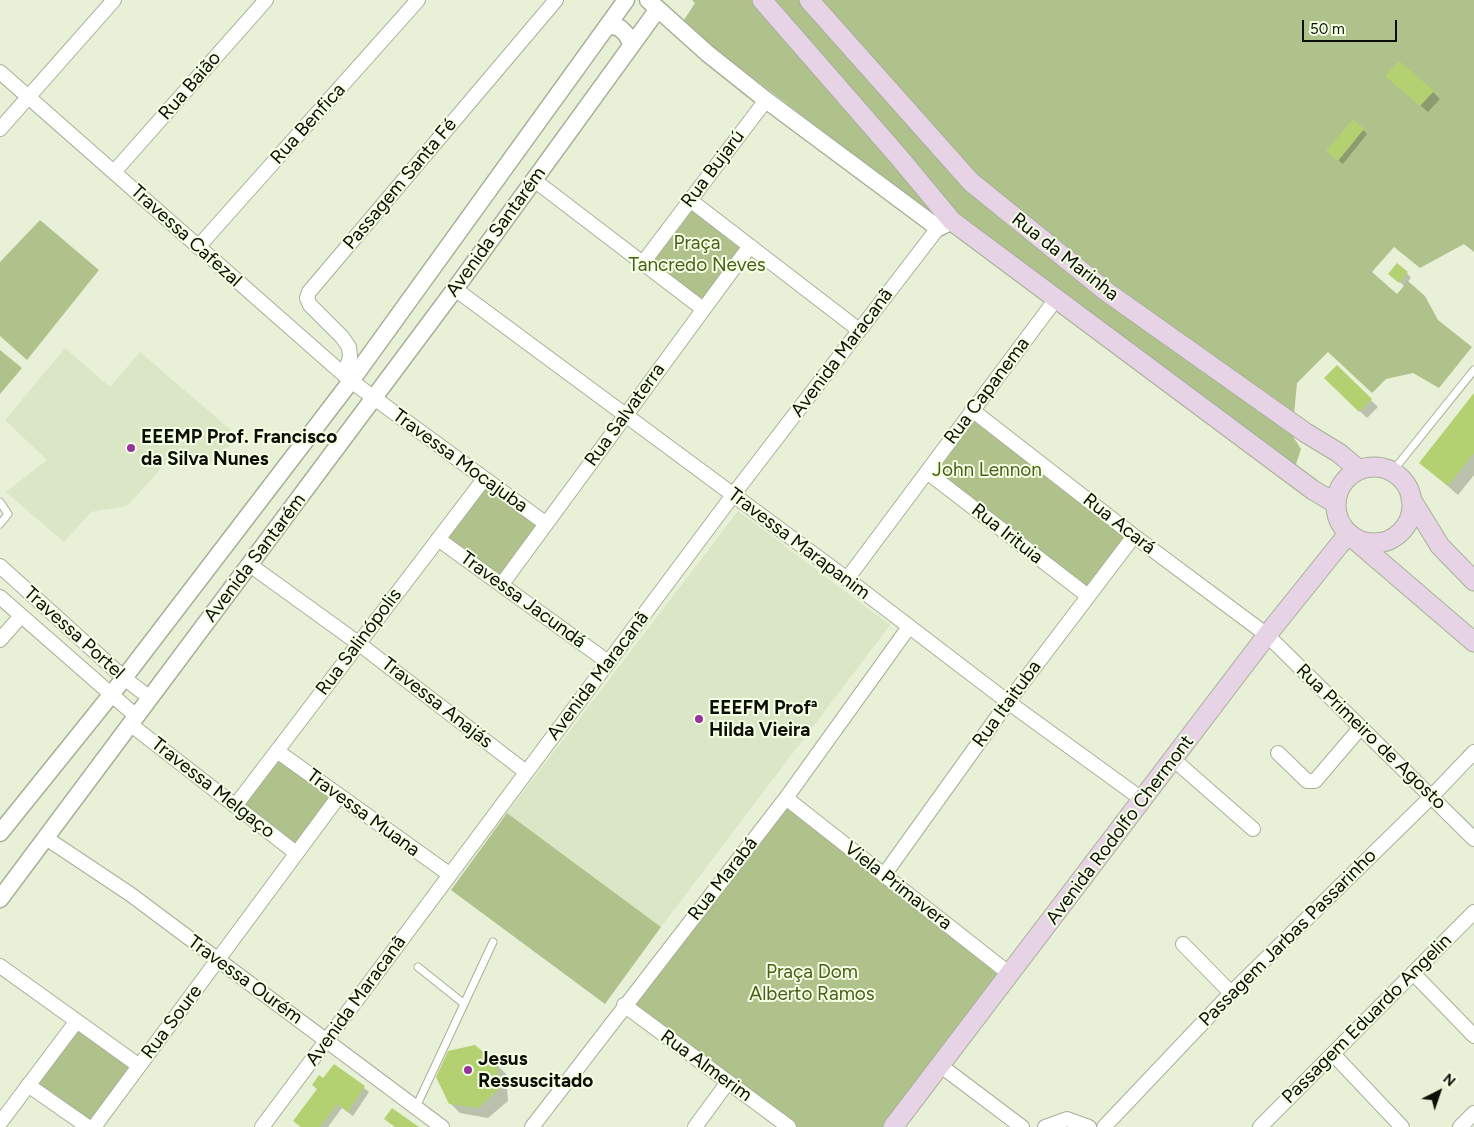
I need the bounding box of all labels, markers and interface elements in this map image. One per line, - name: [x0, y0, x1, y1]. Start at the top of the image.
- scale bar: [1304, 10, 1399, 42]
- text: 50 m: [1310, 20, 1345, 38]
- street label: Rua Baião: [154, 47, 226, 125]
- street label: Rua Benfica: [266, 79, 350, 169]
- street label: Passagem Santa Fé: [338, 114, 462, 254]
- street label: Rua Bujarú: [677, 126, 749, 212]
- street label: Avenida Santarém: [441, 163, 551, 301]
- street label: Travessa Cafezal: [126, 180, 246, 292]
- street label: Rua da Marinha: [1007, 208, 1123, 306]
- park label: Praça Tancredo Neves: [628, 232, 766, 276]
- street label: Avenida Maracanã: [786, 284, 898, 422]
- street label: Rua Capanema: [939, 333, 1035, 449]
- street label: Rua Salvaterra: [580, 359, 670, 471]
- street label: Travessa Mocajuba: [388, 404, 532, 518]
- place label: EEEMP Prof. Francisco da Silva Nunes: [141, 426, 337, 470]
- marker: EEEMP Prof. Francisco da Silva Nunes: [125, 442, 137, 454]
- park label: John Lennon: [932, 459, 1042, 481]
- street label: Travessa Marapanim: [724, 483, 874, 605]
- street label: Avenida Santarém: [199, 489, 311, 627]
- street label: Rua Acará: [1078, 489, 1160, 559]
- street label: Rua Irituia: [967, 499, 1047, 569]
- street label: Travessa Jacundá: [456, 547, 590, 653]
- street label: Travessa Portel: [19, 582, 129, 684]
- street label: Rua Salinópolis: [311, 584, 407, 700]
- street label: Avenida Maracanã: [542, 607, 654, 745]
- street label: Travessa Anajás: [377, 653, 497, 753]
- street label: Rua Itaituba: [968, 656, 1046, 752]
- street label: Rua Primeiro de Agosto: [1291, 659, 1451, 815]
- place label: EEEFM Profª Hilda Vieira: [709, 697, 817, 741]
- marker: EEEFM Profª Hilda Vieira: [693, 713, 705, 725]
- street label: Avenida Rodolfo Chermont: [1041, 731, 1199, 929]
- street label: Travessa Melgaço: [147, 733, 279, 843]
- street label: Travessa Muana: [302, 764, 424, 862]
- street label: Rua Marabá: [683, 833, 763, 925]
- street label: Viela Primavera: [840, 837, 956, 935]
- street label: Passagem Jarbas Passarinho: [1195, 845, 1381, 1031]
- street label: Passagem Eduardo Angelin: [1277, 929, 1457, 1109]
- street label: Travessa Ourém: [183, 931, 307, 1029]
- street label: Avenida Maracanã: [301, 931, 411, 1071]
- park label: Praça Dom Alberto Ramos: [749, 961, 875, 1005]
- street label: Rua Soure: [137, 980, 207, 1064]
- street label: Rua Almerim: [656, 1025, 756, 1107]
- place label: Jesus Ressuscitado: [478, 1048, 593, 1092]
- marker: Jesus Ressuscitado: [462, 1064, 474, 1076]
- north arrow: [1414, 1067, 1464, 1117]
- text: N: [1440, 1070, 1459, 1090]

